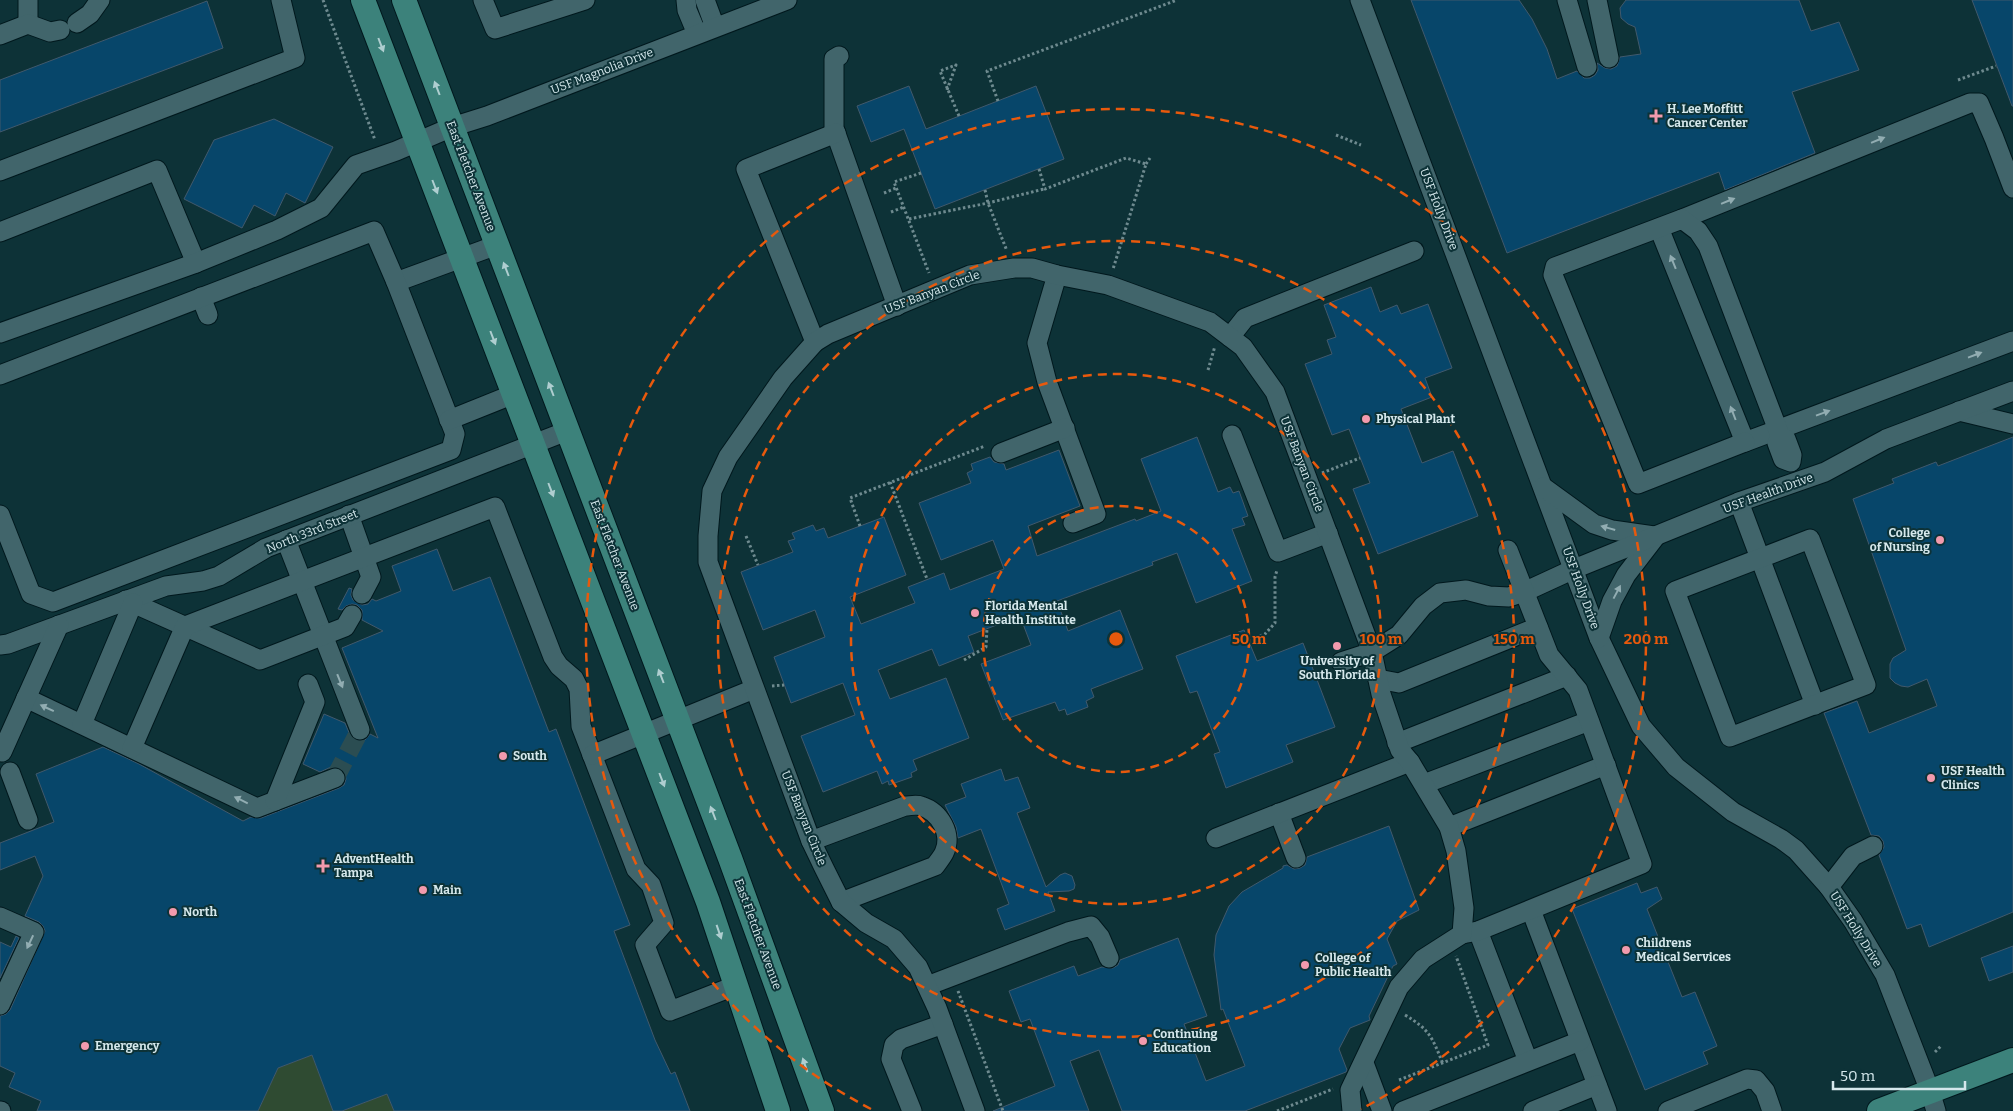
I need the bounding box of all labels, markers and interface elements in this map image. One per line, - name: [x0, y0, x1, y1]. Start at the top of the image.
- one-way arrow: [378, 38, 385, 53]
- street label: USF Magnolia Drive: [549, 45, 655, 97]
- one-way arrow: [433, 80, 441, 95]
- place label: H. Lee Moffitt Cancer Center: [1667, 102, 1748, 130]
- marker: H. Lee Moffitt Cancer Center: [1649, 109, 1663, 123]
- street label: East Fletcher Avenue: [444, 119, 498, 233]
- one-way arrow: [1871, 136, 1886, 144]
- street label: USF Holly Drive: [1417, 166, 1461, 252]
- one-way arrow: [431, 179, 439, 194]
- one-way arrow: [1720, 196, 1735, 204]
- one-way arrow: [1669, 254, 1677, 269]
- one-way arrow: [502, 261, 510, 276]
- street label: USF Banyan Circle: [882, 267, 982, 317]
- one-way arrow: [490, 331, 497, 346]
- one-way arrow: [1968, 351, 1983, 358]
- one-way arrow: [547, 381, 555, 396]
- one-way arrow: [1729, 406, 1737, 420]
- one-way arrow: [1816, 409, 1831, 416]
- place label: Physical Plant: [1376, 412, 1456, 426]
- marker: Physical Plant: [1360, 413, 1372, 425]
- street label: USF Banyan Circle: [1277, 414, 1327, 514]
- street label: USF Health Drive: [1721, 470, 1815, 516]
- one-way arrow: [547, 483, 555, 498]
- street label: East Fletcher Avenue: [588, 498, 642, 612]
- street label: North 33rd Street: [264, 506, 360, 556]
- one-way arrow: [1600, 524, 1615, 532]
- place label: College of Nursing: [1870, 526, 1930, 554]
- marker: College of Nursing: [1934, 534, 1946, 546]
- street label: USF Holly Drive: [1560, 545, 1602, 631]
- one-way arrow: [1613, 585, 1621, 600]
- place label: Florida Mental Health Institute: [985, 599, 1076, 627]
- marker: Florida Mental Health Institute: [969, 607, 981, 619]
- centre of rings: [1107, 630, 1125, 648]
- text: 50 m: [1232, 630, 1267, 648]
- text: 100 m: [1360, 630, 1403, 648]
- text: 150 m: [1493, 630, 1535, 648]
- text: 200 m: [1624, 630, 1669, 648]
- marker: University of South Florida: [1331, 640, 1343, 652]
- place label: University of South Florida: [1299, 654, 1376, 682]
- one-way arrow: [657, 668, 665, 683]
- one-way arrow: [337, 674, 345, 688]
- one-way arrow: [40, 703, 54, 711]
- place label: South: [513, 749, 547, 763]
- marker: South: [497, 750, 509, 762]
- place label: USF Health Clinics: [1941, 764, 2005, 792]
- street label: USF Banyan Circle: [779, 769, 829, 867]
- marker: USF Health Clinics: [1925, 772, 1937, 784]
- one-way arrow: [658, 773, 666, 788]
- one-way arrow: [234, 796, 248, 804]
- one-way arrow: [709, 805, 716, 820]
- place label: AdventHealth Tampa: [334, 852, 414, 880]
- marker: AdventHealth Tampa: [316, 859, 330, 873]
- street label: East Fletcher Avenue: [731, 877, 785, 991]
- place label: Main: [433, 883, 462, 897]
- marker: Main: [417, 884, 429, 896]
- street label: USF Holly Drive: [1827, 889, 1885, 969]
- place label: North: [183, 905, 217, 919]
- marker: North: [167, 906, 179, 918]
- one-way arrow: [716, 925, 723, 940]
- one-way arrow: [25, 935, 33, 949]
- place label: Childrens Medical Services: [1636, 936, 1731, 964]
- marker: Childrens Medical Services: [1620, 944, 1632, 956]
- place label: College of Public Health: [1315, 951, 1392, 979]
- marker: College of Public Health: [1299, 959, 1311, 971]
- place label: Continuing Education: [1153, 1027, 1217, 1055]
- marker: Continuing Education: [1137, 1035, 1149, 1047]
- place label: Emergency: [95, 1039, 160, 1053]
- marker: Emergency: [79, 1040, 91, 1052]
- one-way arrow: [801, 1057, 809, 1072]
- scale bar: [1833, 1058, 1966, 1090]
- text: 50 m: [1840, 1067, 1876, 1085]

